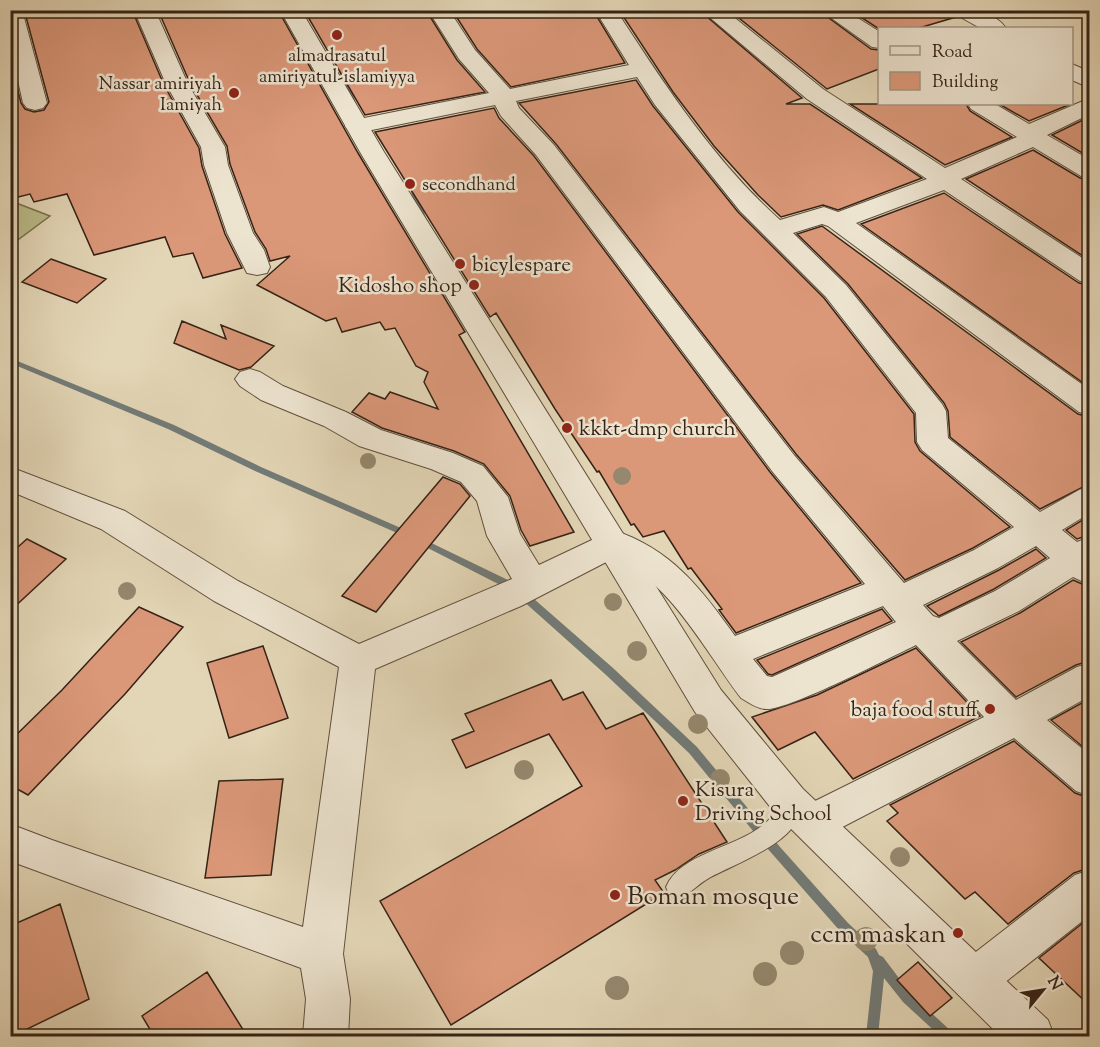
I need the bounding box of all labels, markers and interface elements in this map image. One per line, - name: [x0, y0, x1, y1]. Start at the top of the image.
- legend: [878, 27, 1073, 105]
- marker: almadrasatul amiriyatul-islamiyya: [330, 28, 344, 42]
- text: Road: [932, 40, 972, 66]
- place label: almadrasatul amiriyatul-islamiyya: [259, 44, 415, 91]
- text: Building: [932, 70, 998, 96]
- place label: Nassar amiriyah Iamiyah: [99, 72, 222, 119]
- marker: Nassar amiriyah Iamiyah: [227, 86, 241, 100]
- place label: secondhand: [422, 173, 516, 199]
- marker: secondhand: [403, 177, 417, 191]
- place label: bicylespare: [472, 251, 571, 281]
- marker: bicylespare: [453, 257, 467, 271]
- place label: Kidosho shop: [338, 272, 462, 302]
- marker: Kidosho shop: [467, 278, 481, 292]
- place label: kkkt-dmp church: [579, 415, 736, 445]
- marker: kkkt-dmp church: [560, 421, 574, 435]
- place label: baja food stuff: [851, 696, 979, 726]
- marker: baja food stuff: [983, 702, 997, 716]
- place label: Kisura Driving School: [695, 776, 832, 830]
- marker: Kisura Driving School: [676, 794, 690, 808]
- place label: Boman mosque: [627, 879, 799, 916]
- marker: Boman mosque: [608, 888, 622, 902]
- place label: ccm maskan: [810, 917, 946, 954]
- marker: ccm maskan: [951, 926, 965, 940]
- north arrow: [1013, 960, 1073, 1020]
- text: N: [1041, 972, 1067, 995]

